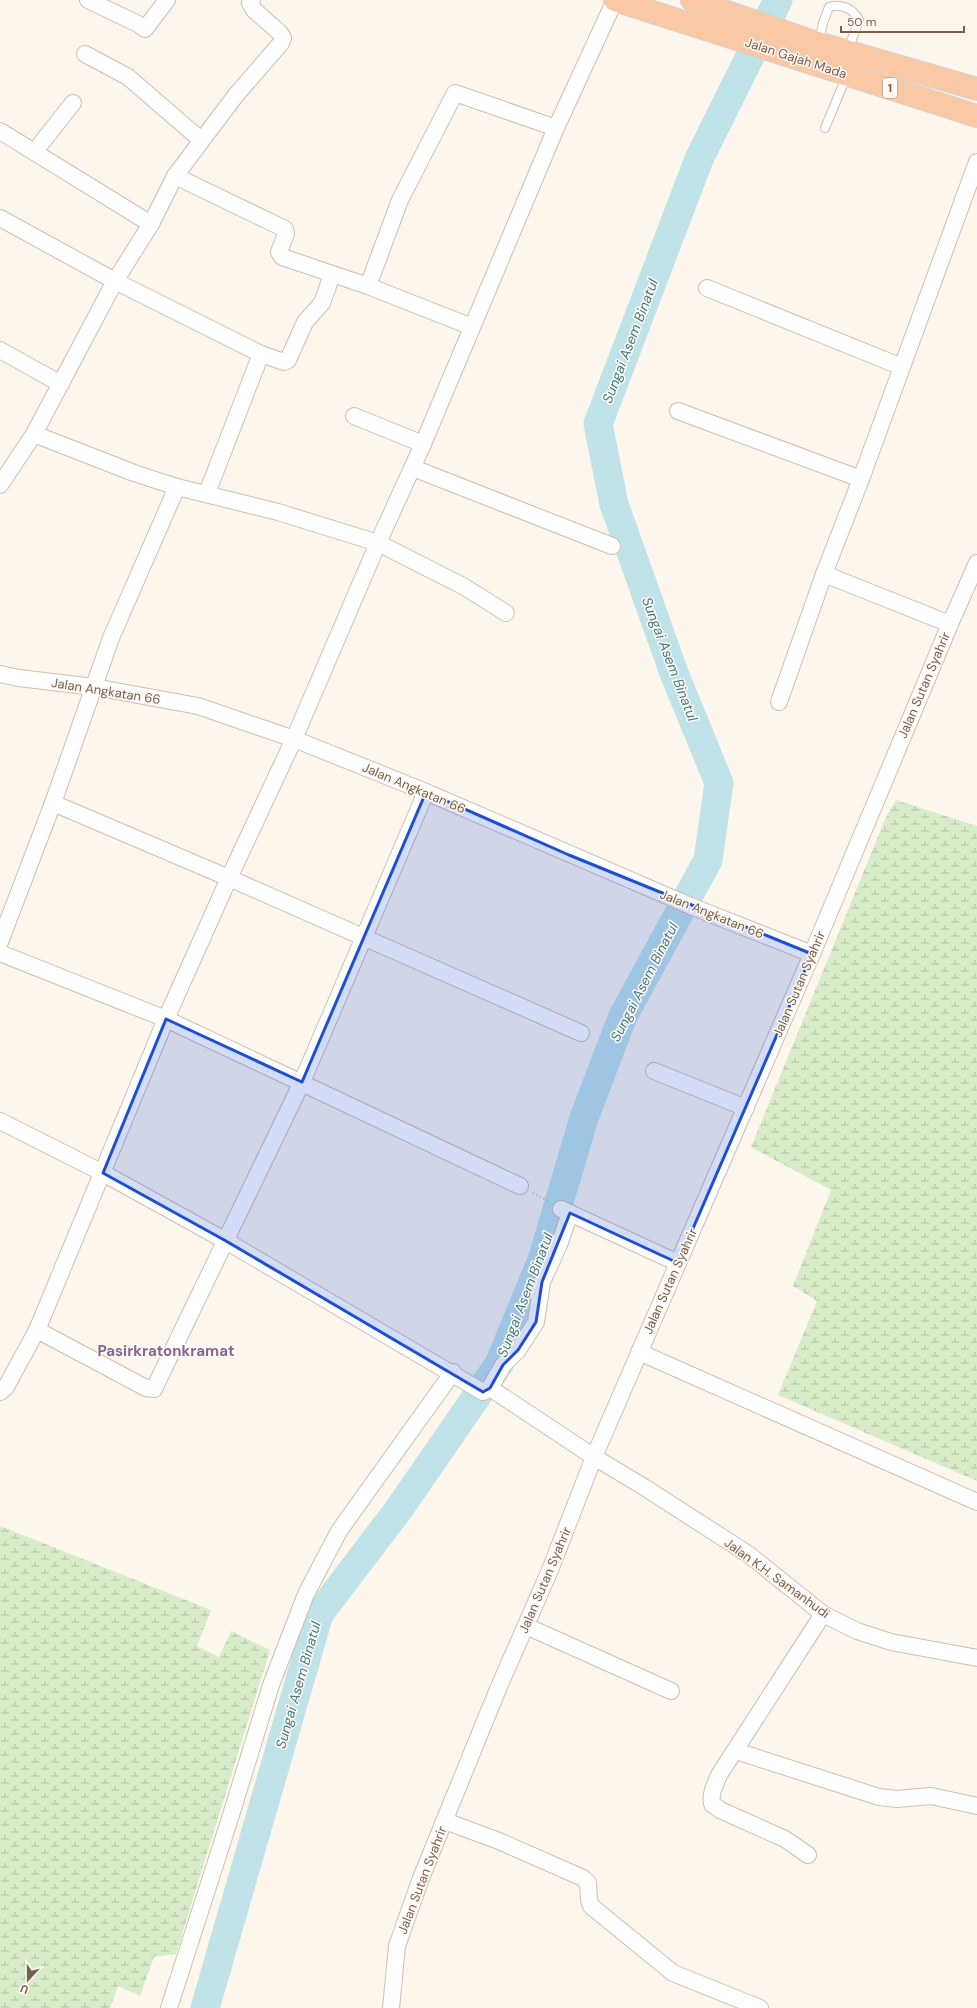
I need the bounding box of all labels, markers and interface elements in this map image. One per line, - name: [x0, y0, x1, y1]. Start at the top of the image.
- scale bar: [841, 8, 964, 34]
- text: 50 m: [847, 14, 876, 30]
- street label: Jalan Gajah Mada: [743, 34, 849, 82]
- road number: 1: [883, 78, 897, 98]
- water label: Sungai Asem Binatul: [598, 276, 662, 406]
- water label: Sungai Asem Binatul: [638, 594, 702, 724]
- street label: Jalan Sutan Syahrir: [894, 629, 954, 741]
- street label: Jalan Angkatan 66: [50, 674, 162, 708]
- street label: Jalan Angkatan 66: [360, 759, 468, 817]
- street label: Jalan Angkatan 66: [658, 885, 766, 943]
- water label: Sungai Asem Binatul: [606, 919, 682, 1045]
- street label: Jalan Sutan Syahrir: [769, 928, 829, 1040]
- street label: Jalan Sutan Syahrir: [639, 1225, 701, 1337]
- water label: Sungai Asem Binatul: [493, 1230, 557, 1360]
- district label: Pasirkratonkramat: [98, 1341, 234, 1361]
- street label: Jalan Sutan Syahrir: [515, 1524, 575, 1636]
- street label: Jalan K.H. Samanhudi: [721, 1534, 833, 1622]
- water label: Sungai Asem Binatul: [271, 1618, 325, 1751]
- street label: Jalan Sutan Syahrir: [394, 1823, 450, 1936]
- north arrow: [8, 1960, 48, 2000]
- text: U: [18, 1981, 30, 1997]

